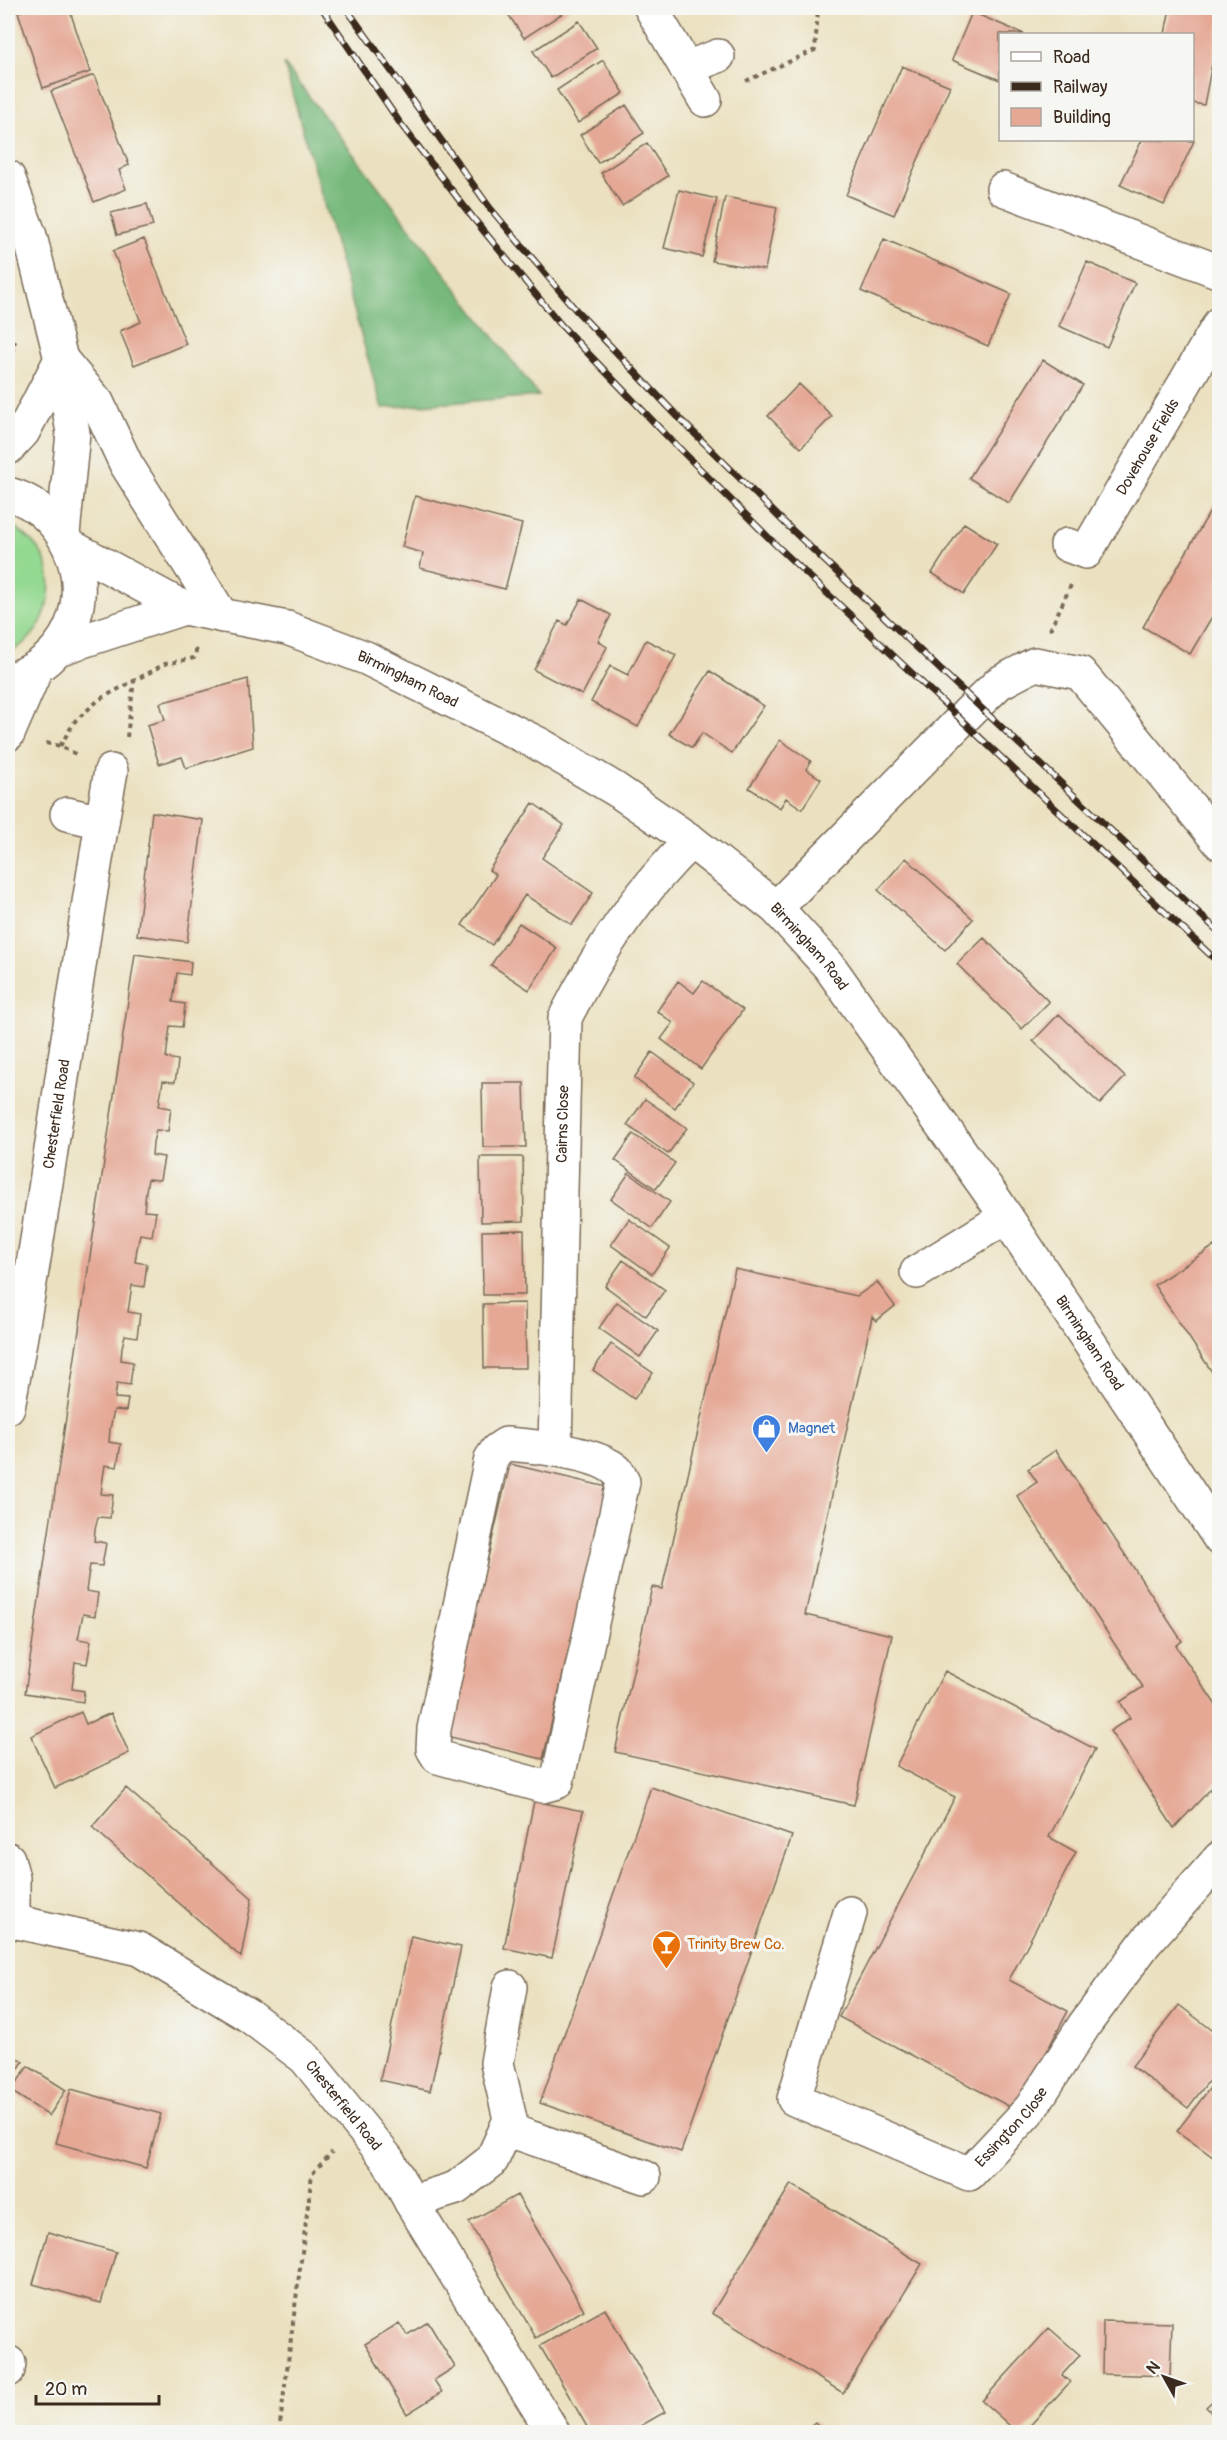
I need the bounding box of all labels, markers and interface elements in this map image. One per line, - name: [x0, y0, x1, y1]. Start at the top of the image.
- legend: [999, 33, 1194, 141]
- text: Road: [1053, 46, 1090, 69]
- text: Railway: [1053, 76, 1108, 99]
- text: Building: [1053, 106, 1111, 129]
- street label: Dovehouse Fields: [1112, 395, 1184, 499]
- street label: Birmingham Road: [355, 647, 461, 712]
- street label: Birmingham Road: [766, 899, 852, 994]
- street label: Chesterfield Road: [39, 1058, 75, 1170]
- street label: Cairns Close: [553, 1085, 573, 1163]
- street label: Birmingham Road: [1051, 1292, 1128, 1394]
- shop icon: Magnet: [751, 1412, 783, 1454]
- place label: Magnet: [788, 1419, 836, 1438]
- bar icon: Trinity Brew Co.: [650, 1928, 682, 1970]
- place label: Trinity Brew Co.: [687, 1935, 785, 1954]
- street label: Chesterfield Road: [301, 2057, 385, 2155]
- street label: Essington Close: [971, 2083, 1052, 2171]
- north arrow: [1134, 2347, 1194, 2407]
- text: N: [1142, 2357, 1165, 2379]
- scale bar: [36, 2368, 159, 2406]
- text: 20 m: [45, 2378, 87, 2401]

